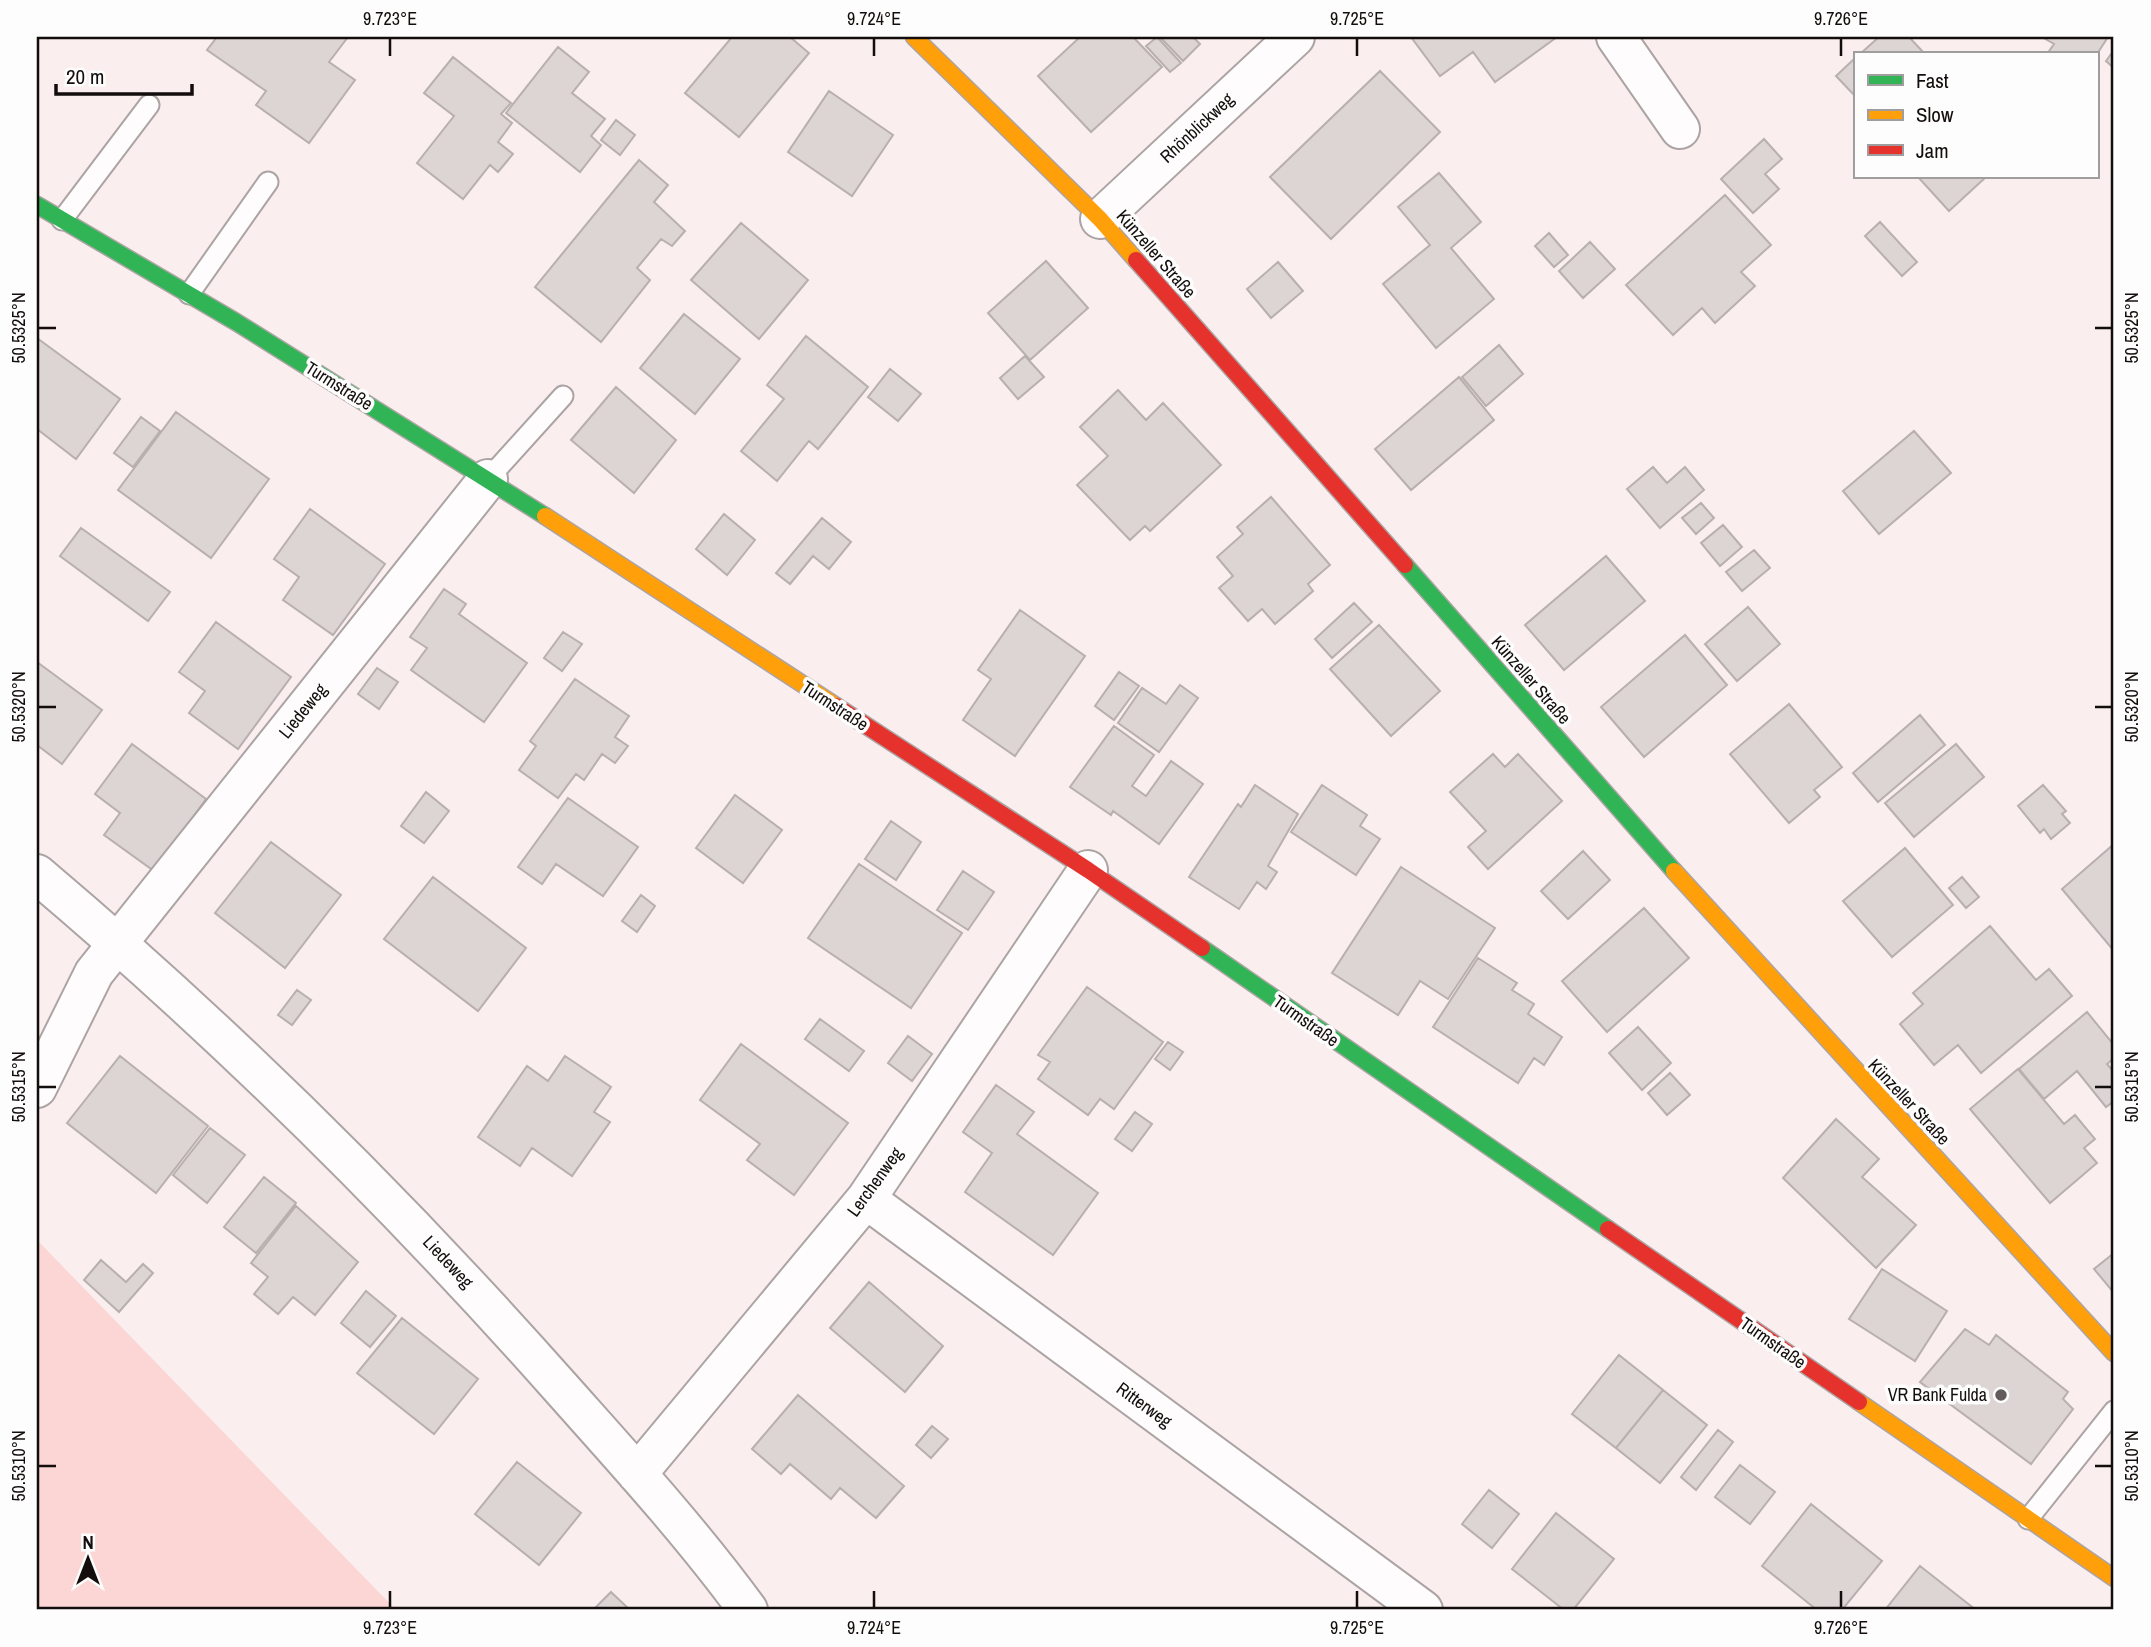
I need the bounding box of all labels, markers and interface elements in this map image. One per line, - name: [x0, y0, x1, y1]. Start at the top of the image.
- text: 9.723°E: [363, 6, 417, 31]
- text: 9.724°E: [847, 6, 901, 31]
- text: 9.725°E: [1330, 6, 1384, 31]
- text: 9.726°E: [1814, 6, 1868, 31]
- scale bar: [56, 52, 192, 96]
- legend: [1854, 52, 2098, 178]
- text: 20 m: [66, 62, 104, 91]
- text: Fast: [1916, 66, 1949, 95]
- street label: Rhönblickweg: [1154, 86, 1240, 168]
- text: Slow: [1916, 100, 1954, 129]
- text: Jam: [1916, 136, 1949, 165]
- street label: Künzeller Straße: [1111, 204, 1202, 303]
- text: 50.5325°N: [6, 292, 31, 364]
- text: 50.5325°N: [2119, 292, 2144, 364]
- street label: Turmstraße: [301, 355, 378, 416]
- street label: Künzeller Straße: [1486, 630, 1577, 729]
- text: 50.5320°N: [6, 671, 31, 743]
- text: 50.5320°N: [2119, 671, 2144, 743]
- street label: Turmstraße: [797, 675, 874, 736]
- street label: Liedeweg: [273, 677, 333, 743]
- street label: Turmstraße: [1268, 989, 1344, 1052]
- text: 50.5315°N: [6, 1051, 31, 1123]
- text: 50.5315°N: [2119, 1051, 2144, 1123]
- street label: Künzeller Straße: [1863, 1053, 1956, 1150]
- street label: Lerchenweg: [841, 1141, 909, 1222]
- street label: Liedeweg: [417, 1230, 480, 1294]
- street label: Turmstraße: [1735, 1311, 1811, 1374]
- street label: Ritterweg: [1111, 1376, 1178, 1434]
- place label: VR Bank Fulda: [1888, 1382, 1987, 1407]
- marker: VR Bank Fulda: [1993, 1387, 2009, 1403]
- text: 50.5310°N: [6, 1430, 31, 1502]
- text: 50.5310°N: [2119, 1430, 2144, 1502]
- north arrow: [52, 1524, 122, 1594]
- text: N: [82, 1529, 94, 1555]
- text: 9.723°E: [363, 1615, 417, 1640]
- text: 9.724°E: [847, 1615, 901, 1640]
- text: 9.725°E: [1330, 1615, 1384, 1640]
- text: 9.726°E: [1814, 1615, 1868, 1640]

